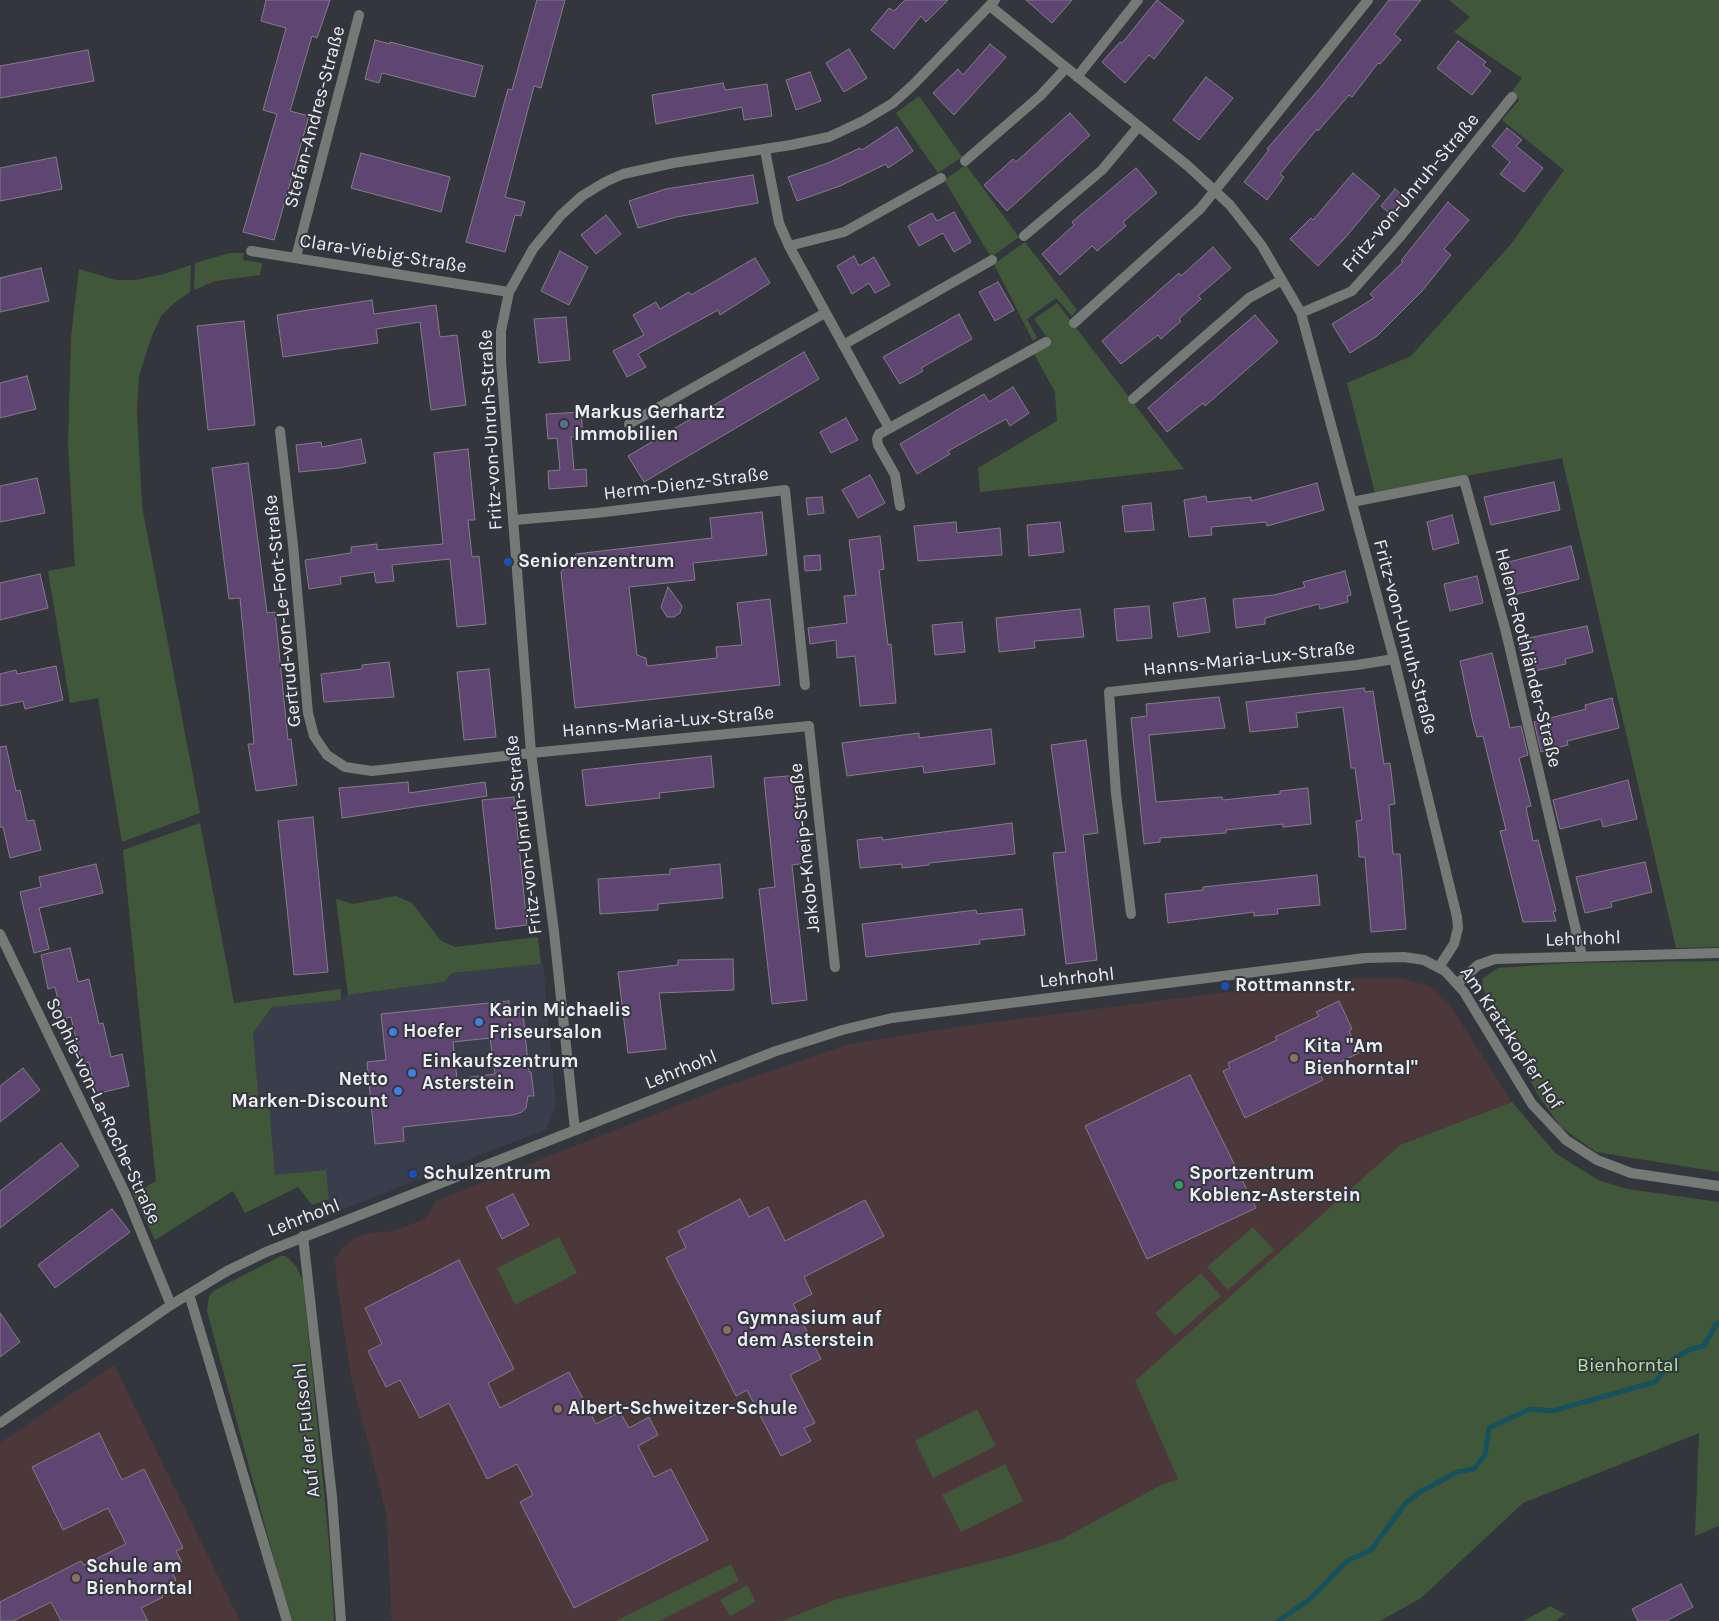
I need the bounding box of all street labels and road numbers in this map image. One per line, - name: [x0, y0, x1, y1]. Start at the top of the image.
- street label: Stefan-Andres-Straße: [280, 23, 350, 211]
- street label: Fritz-von-Unruh-Straße: [1338, 109, 1484, 277]
- street label: Clara-Viebig-Straße: [298, 230, 468, 278]
- street label: Fritz-von-Unruh-Straße: [474, 329, 508, 531]
- street label: Herm-Dienz-Straße: [602, 463, 770, 505]
- street label: Gertrud-von-Le-Fort-Straße: [259, 494, 307, 728]
- street label: Fritz-von-Unruh-Straße: [1368, 537, 1442, 737]
- street label: Helene-Rothländer-Straße: [1490, 546, 1566, 770]
- street label: Hanns-Maria-Lux-Straße: [1142, 637, 1356, 681]
- street label: Hanns-Maria-Lux-Straße: [561, 701, 775, 743]
- street label: Fritz-von-Unruh-Straße: [500, 734, 548, 936]
- street label: Jakob-Kneip-Straße: [785, 762, 825, 934]
- street label: Lehrhohl: [1545, 926, 1621, 952]
- street label: Am Kratzkopfer Hof: [1455, 962, 1567, 1114]
- street label: Lehrhohl: [1038, 963, 1116, 993]
- street label: Sophie-von-La-Roche-Straße: [40, 994, 166, 1228]
- street label: Lehrhohl: [642, 1045, 720, 1095]
- street label: Lehrhohl: [265, 1194, 343, 1242]
- street label: Auf der Fußsohl: [289, 1361, 325, 1499]

